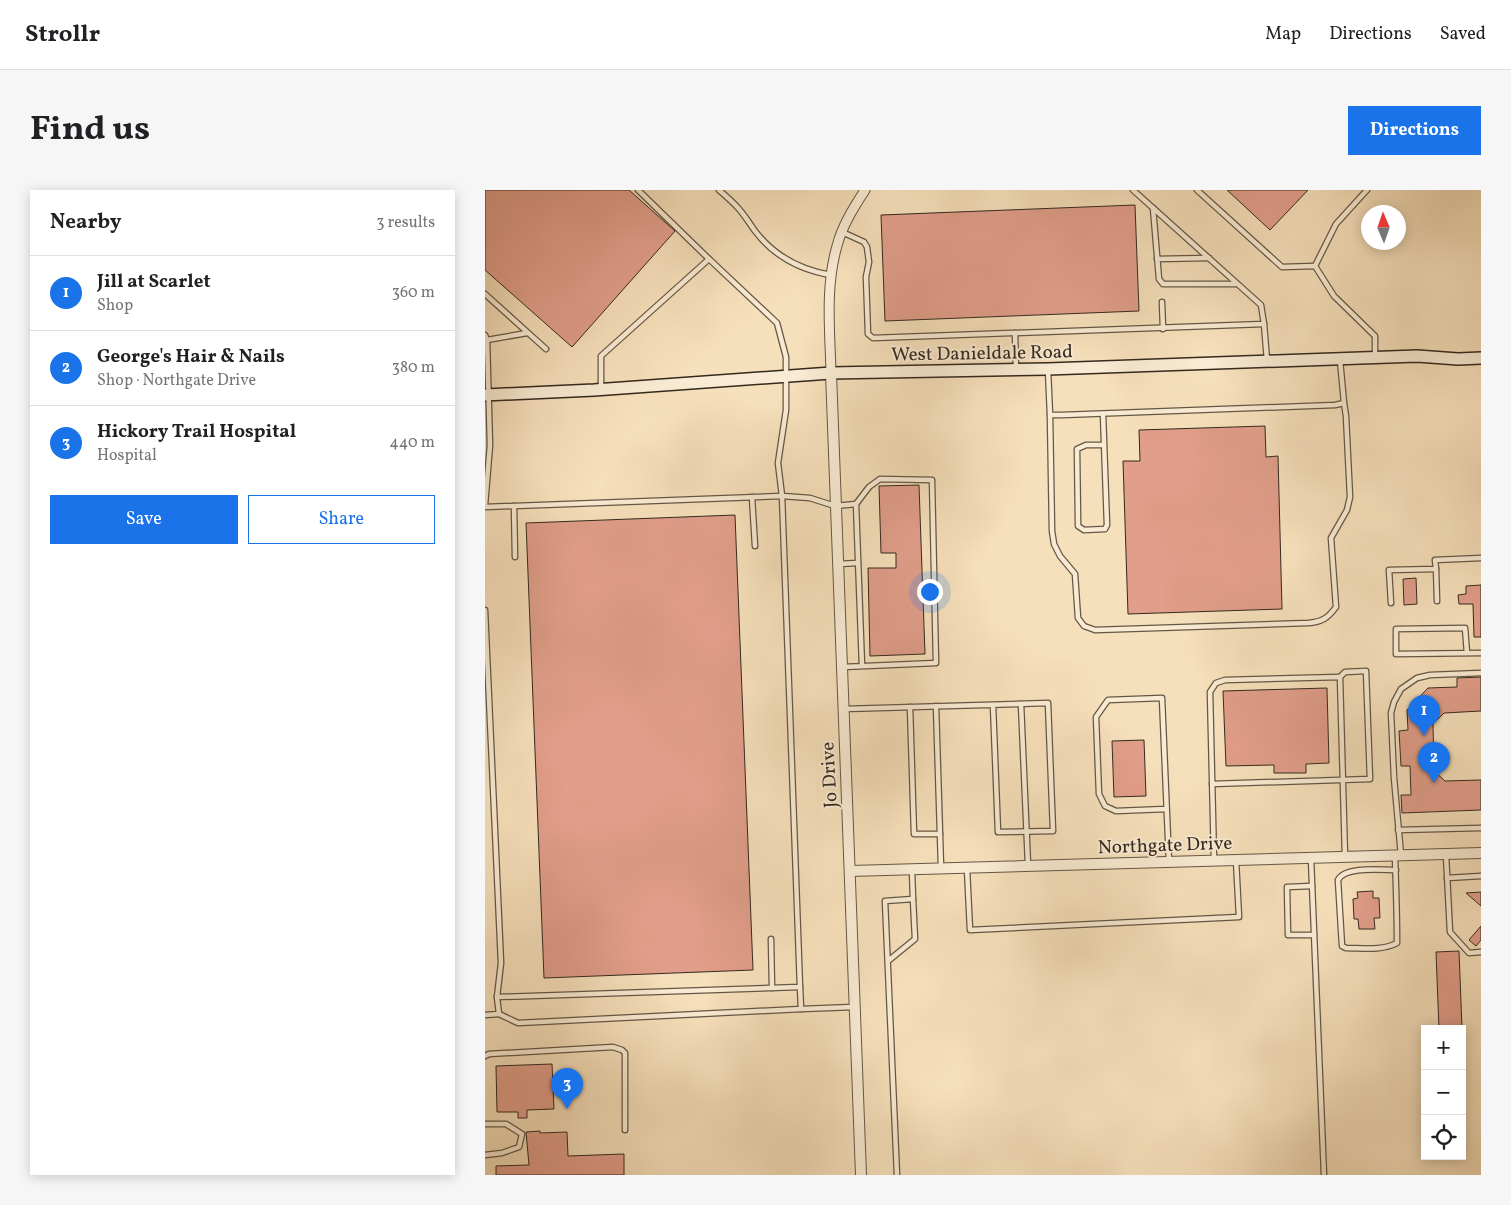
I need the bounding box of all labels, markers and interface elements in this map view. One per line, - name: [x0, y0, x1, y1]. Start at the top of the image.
- text: Strollr: [25, 18, 100, 52]
- text: Map: [1265, 22, 1301, 47]
- text: Directions: [1329, 22, 1412, 47]
- text: Saved: [1440, 22, 1486, 47]
- text: Find us: [30, 106, 150, 154]
- button: Directions: [1348, 106, 1481, 155]
- north arrow: [1361, 205, 1406, 250]
- text: Nearby: [50, 208, 121, 237]
- text: 3 results: [376, 212, 435, 234]
- text: Jill at Scarlet: [97, 269, 211, 295]
- text: 1: [63, 282, 69, 304]
- text: 360 m: [392, 282, 435, 304]
- text: Shop: [97, 295, 133, 317]
- street label: West Danieldale Road: [891, 339, 1073, 369]
- text: George's Hair & Nails: [97, 344, 285, 370]
- text: 2: [62, 357, 70, 379]
- text: 380 m: [392, 357, 435, 379]
- text: Shop · Northgate Drive: [97, 370, 256, 392]
- text: Hickory Trail Hospital: [97, 419, 296, 445]
- text: 3: [62, 432, 70, 454]
- text: 440 m: [389, 432, 435, 454]
- text: Hospital: [97, 445, 157, 467]
- button: Save: [50, 495, 238, 544]
- button: Share: [248, 495, 435, 544]
- your location: [917, 579, 943, 605]
- pin: 1: [1408, 695, 1440, 736]
- street label: Jo Drive: [815, 741, 845, 809]
- pin: 2: [1418, 742, 1450, 783]
- street label: Northgate Drive: [1097, 831, 1233, 861]
- map controls: [1421, 1025, 1466, 1160]
- button: +: [1421, 1025, 1466, 1070]
- pin: 3: [551, 1068, 583, 1109]
- button: −: [1421, 1070, 1466, 1115]
- button: locate: [1421, 1115, 1466, 1160]

